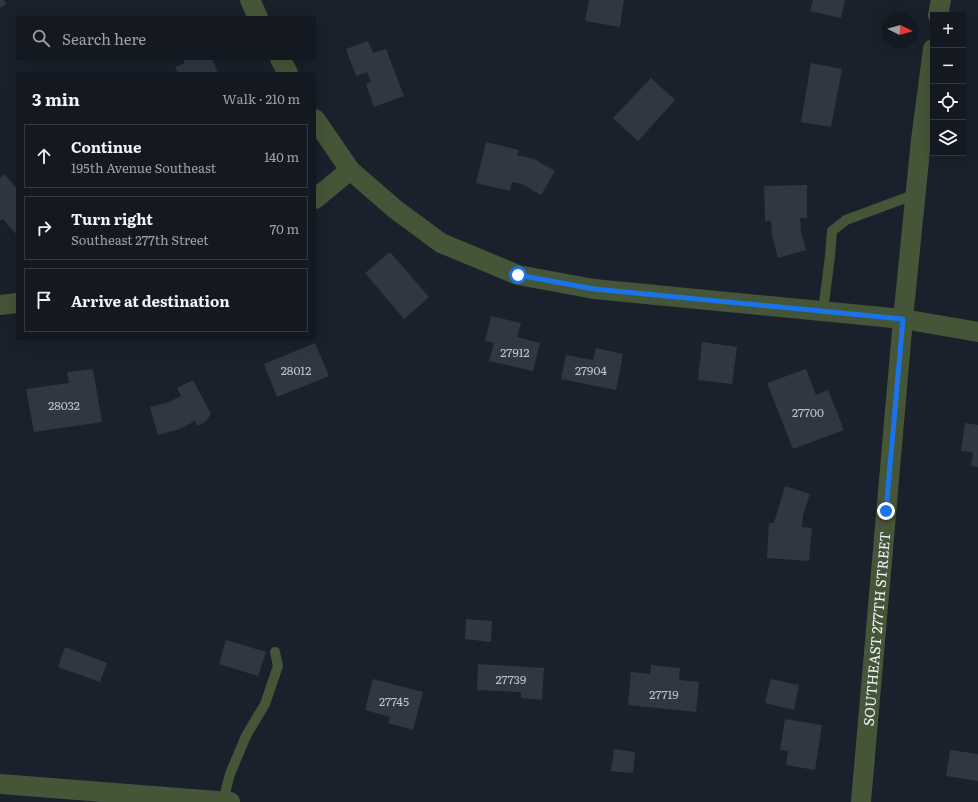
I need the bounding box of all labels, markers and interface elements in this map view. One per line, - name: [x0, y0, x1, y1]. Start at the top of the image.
- north arrow: [882, 12, 918, 48]
- map controls: [930, 12, 966, 156]
- button: +: [930, 12, 966, 48]
- search box: [16, 16, 316, 60]
- icon: search: [30, 27, 52, 49]
- text: Search here: [62, 27, 146, 50]
- button: −: [930, 48, 966, 84]
- button: locate: [930, 84, 966, 120]
- text: 3 min: [32, 86, 80, 111]
- text: Walk · 210 m: [223, 89, 300, 108]
- button: layers: [930, 120, 966, 156]
- text: Continue: [71, 135, 141, 158]
- icon: ahead: [33, 145, 55, 167]
- text: 140 m: [264, 147, 299, 166]
- text: 195th Avenue Southeast: [71, 158, 216, 177]
- text: Turn right: [71, 207, 153, 230]
- icon: right: [33, 217, 55, 239]
- text: 70 m: [270, 219, 299, 238]
- text: Southeast 277th Street: [71, 230, 209, 249]
- route start: [509, 266, 527, 284]
- icon: arrive: [33, 289, 55, 311]
- text: Arrive at destination: [71, 289, 230, 312]
- house number: 27912: [500, 343, 530, 361]
- house number: 28012: [281, 361, 311, 379]
- house number: 27904: [575, 361, 607, 379]
- house number: 28032: [48, 396, 80, 414]
- house number: 27700: [792, 403, 824, 421]
- route end: [877, 502, 895, 520]
- street label: SOUTHEAST 277TH STREET: [858, 530, 894, 727]
- house number: 27739: [496, 670, 526, 688]
- house number: 27719: [649, 685, 679, 703]
- house number: 27745: [379, 692, 409, 710]

